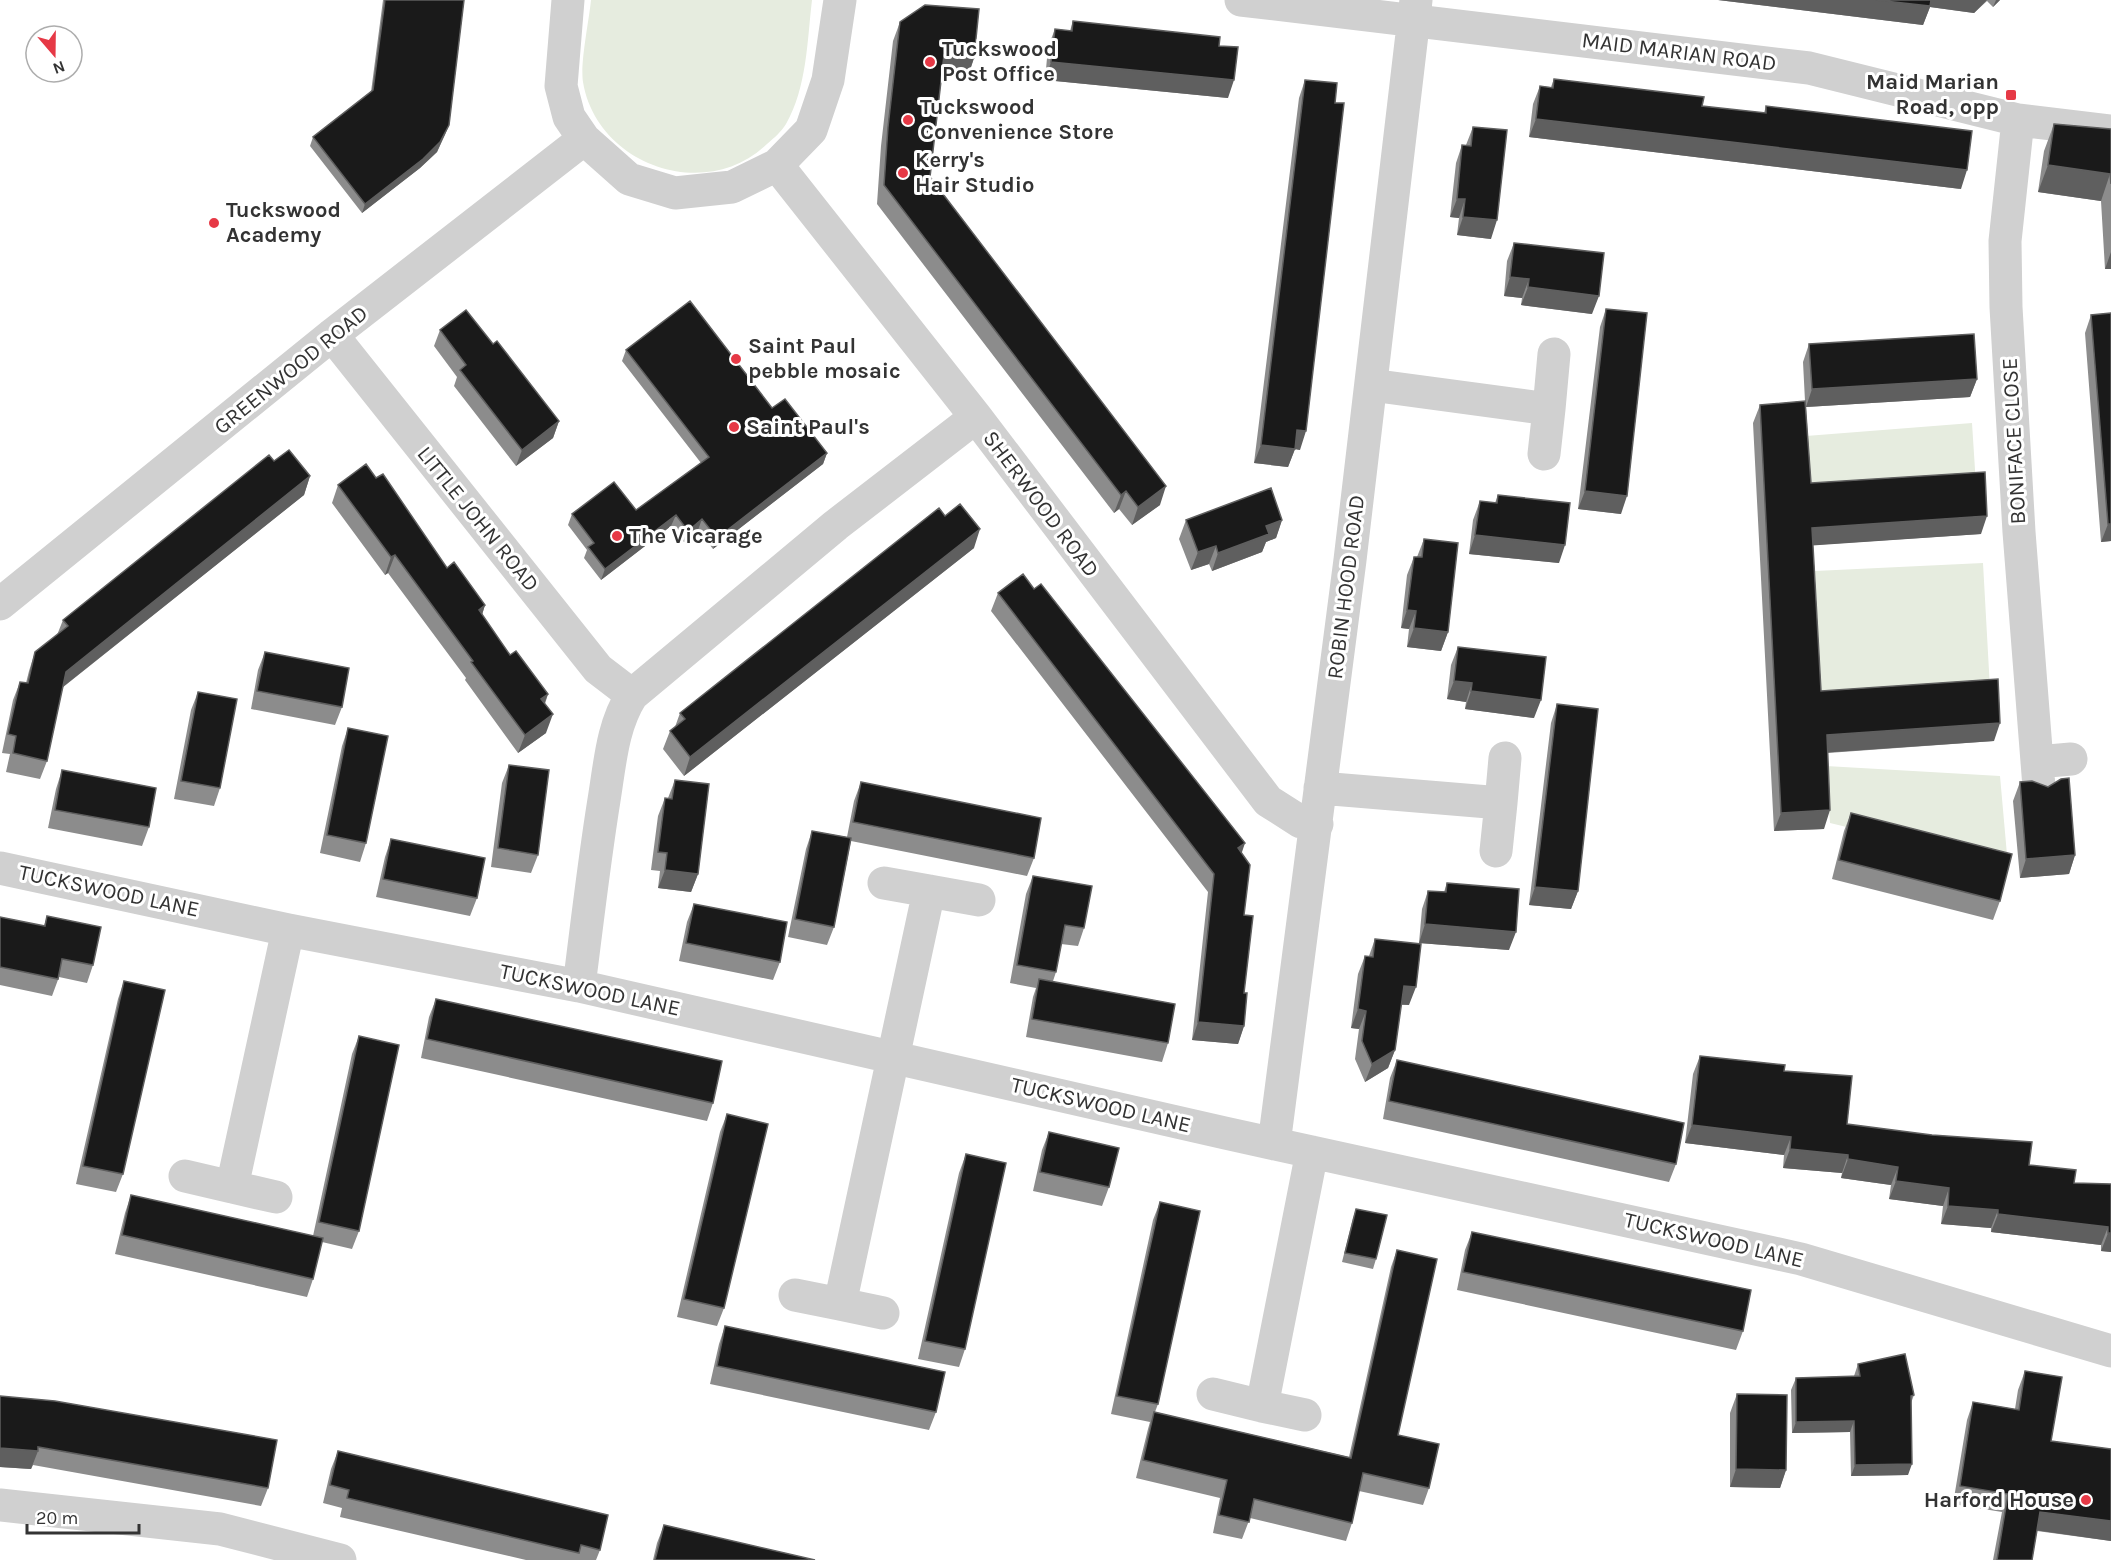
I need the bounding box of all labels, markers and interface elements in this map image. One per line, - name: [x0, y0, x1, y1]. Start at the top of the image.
- north arrow: [24, 24, 84, 84]
- street label: MAID MARIAN ROAD: [1580, 27, 1778, 77]
- place label: Tuckswood Post Office: [942, 36, 1057, 87]
- marker: Tuckswood Post Office: [923, 55, 937, 69]
- text: N: [50, 57, 68, 79]
- place label: Maid Marian Road, opp: [1866, 69, 1999, 120]
- marker: Maid Marian Road, opp: [2004, 88, 2018, 102]
- place label: Tuckswood Convenience Store: [920, 94, 1114, 145]
- marker: Tuckswood Convenience Store: [901, 113, 915, 127]
- place label: Kerry's Hair Studio: [915, 147, 1034, 198]
- marker: Kerry's Hair Studio: [896, 166, 910, 180]
- place label: Tuckswood Academy: [226, 197, 341, 248]
- marker: Tuckswood Academy: [207, 216, 221, 230]
- street label: GREENWOOD ROAD: [209, 300, 373, 440]
- place label: Saint Paul pebble mosaic: [748, 333, 901, 384]
- marker: Saint Paul pebble mosaic: [729, 352, 743, 366]
- street label: BONIFACE CLOSE: [1997, 357, 2031, 525]
- place label: Saint Paul's: [746, 414, 870, 440]
- marker: Saint Paul's: [727, 420, 741, 434]
- street label: SHERWOOD ROAD: [978, 426, 1104, 582]
- street label: LITTLE JOHN ROAD: [411, 441, 545, 597]
- street label: ROBIN HOOD ROAD: [1322, 493, 1370, 681]
- place label: The Vicarage: [629, 523, 763, 549]
- marker: The Vicarage: [610, 529, 624, 543]
- street label: TUCKSWOOD LANE: [16, 859, 202, 923]
- street label: TUCKSWOOD LANE: [497, 958, 683, 1022]
- street label: TUCKSWOOD LANE: [1009, 1072, 1193, 1138]
- street label: TUCKSWOOD LANE: [1622, 1207, 1806, 1273]
- place label: Harford House: [1924, 1487, 2074, 1513]
- marker: Harford House: [2079, 1493, 2093, 1507]
- scale bar: [27, 1497, 140, 1535]
- text: 20 m: [36, 1507, 78, 1529]

